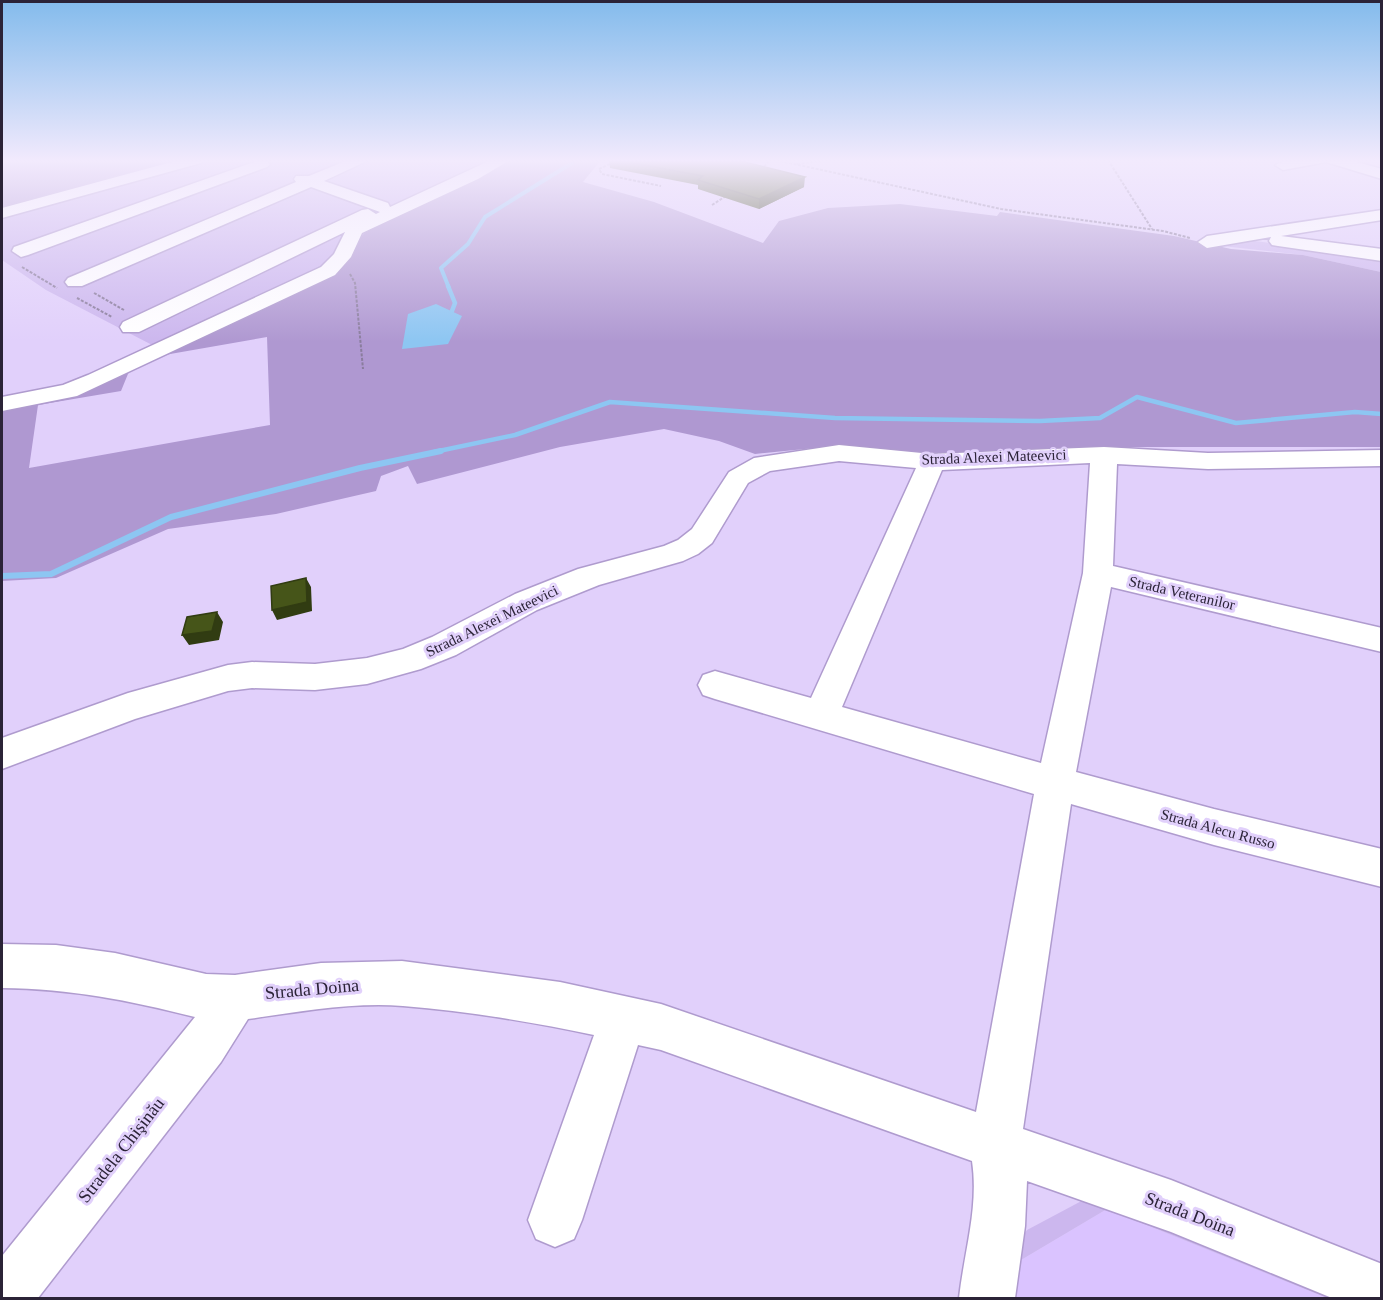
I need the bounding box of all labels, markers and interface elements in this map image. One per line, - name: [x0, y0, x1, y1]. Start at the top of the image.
- street label: Strada Alexei Mateevici: [921, 446, 1067, 468]
- street label: Strada Veteranilor: [1127, 573, 1237, 613]
- street label: Strada Alexei Mateevici: [423, 582, 561, 660]
- street label: Strada Alecu Russo: [1159, 806, 1277, 852]
- street label: Strada Doina: [264, 975, 360, 1003]
- street label: Stradela Chişinău: [74, 1094, 168, 1206]
- street label: Strada Doina: [1142, 1188, 1238, 1240]

